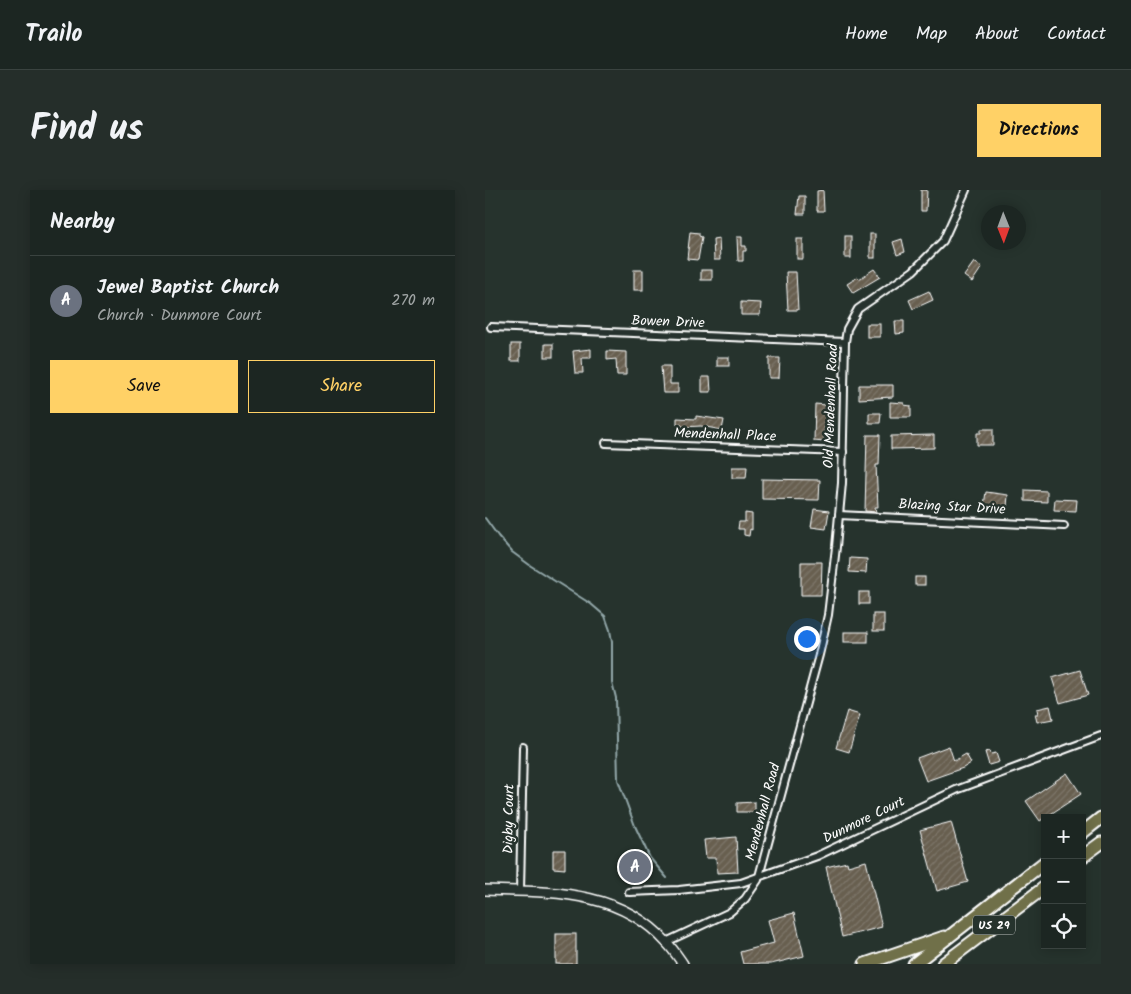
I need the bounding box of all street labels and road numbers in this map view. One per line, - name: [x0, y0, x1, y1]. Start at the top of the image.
- street label: Bowen Drive: [631, 310, 706, 334]
- street label: Old Mendenhall Road: [818, 342, 844, 469]
- street label: Mendenhall Place: [674, 422, 777, 448]
- street label: Blazing Star Drive: [898, 493, 1007, 521]
- street label: Mendenhall Road: [739, 760, 787, 863]
- street label: Digby Court: [497, 783, 521, 854]
- street label: Dunmore Court: [819, 790, 909, 849]
- road number: US 29: [973, 916, 1015, 934]

